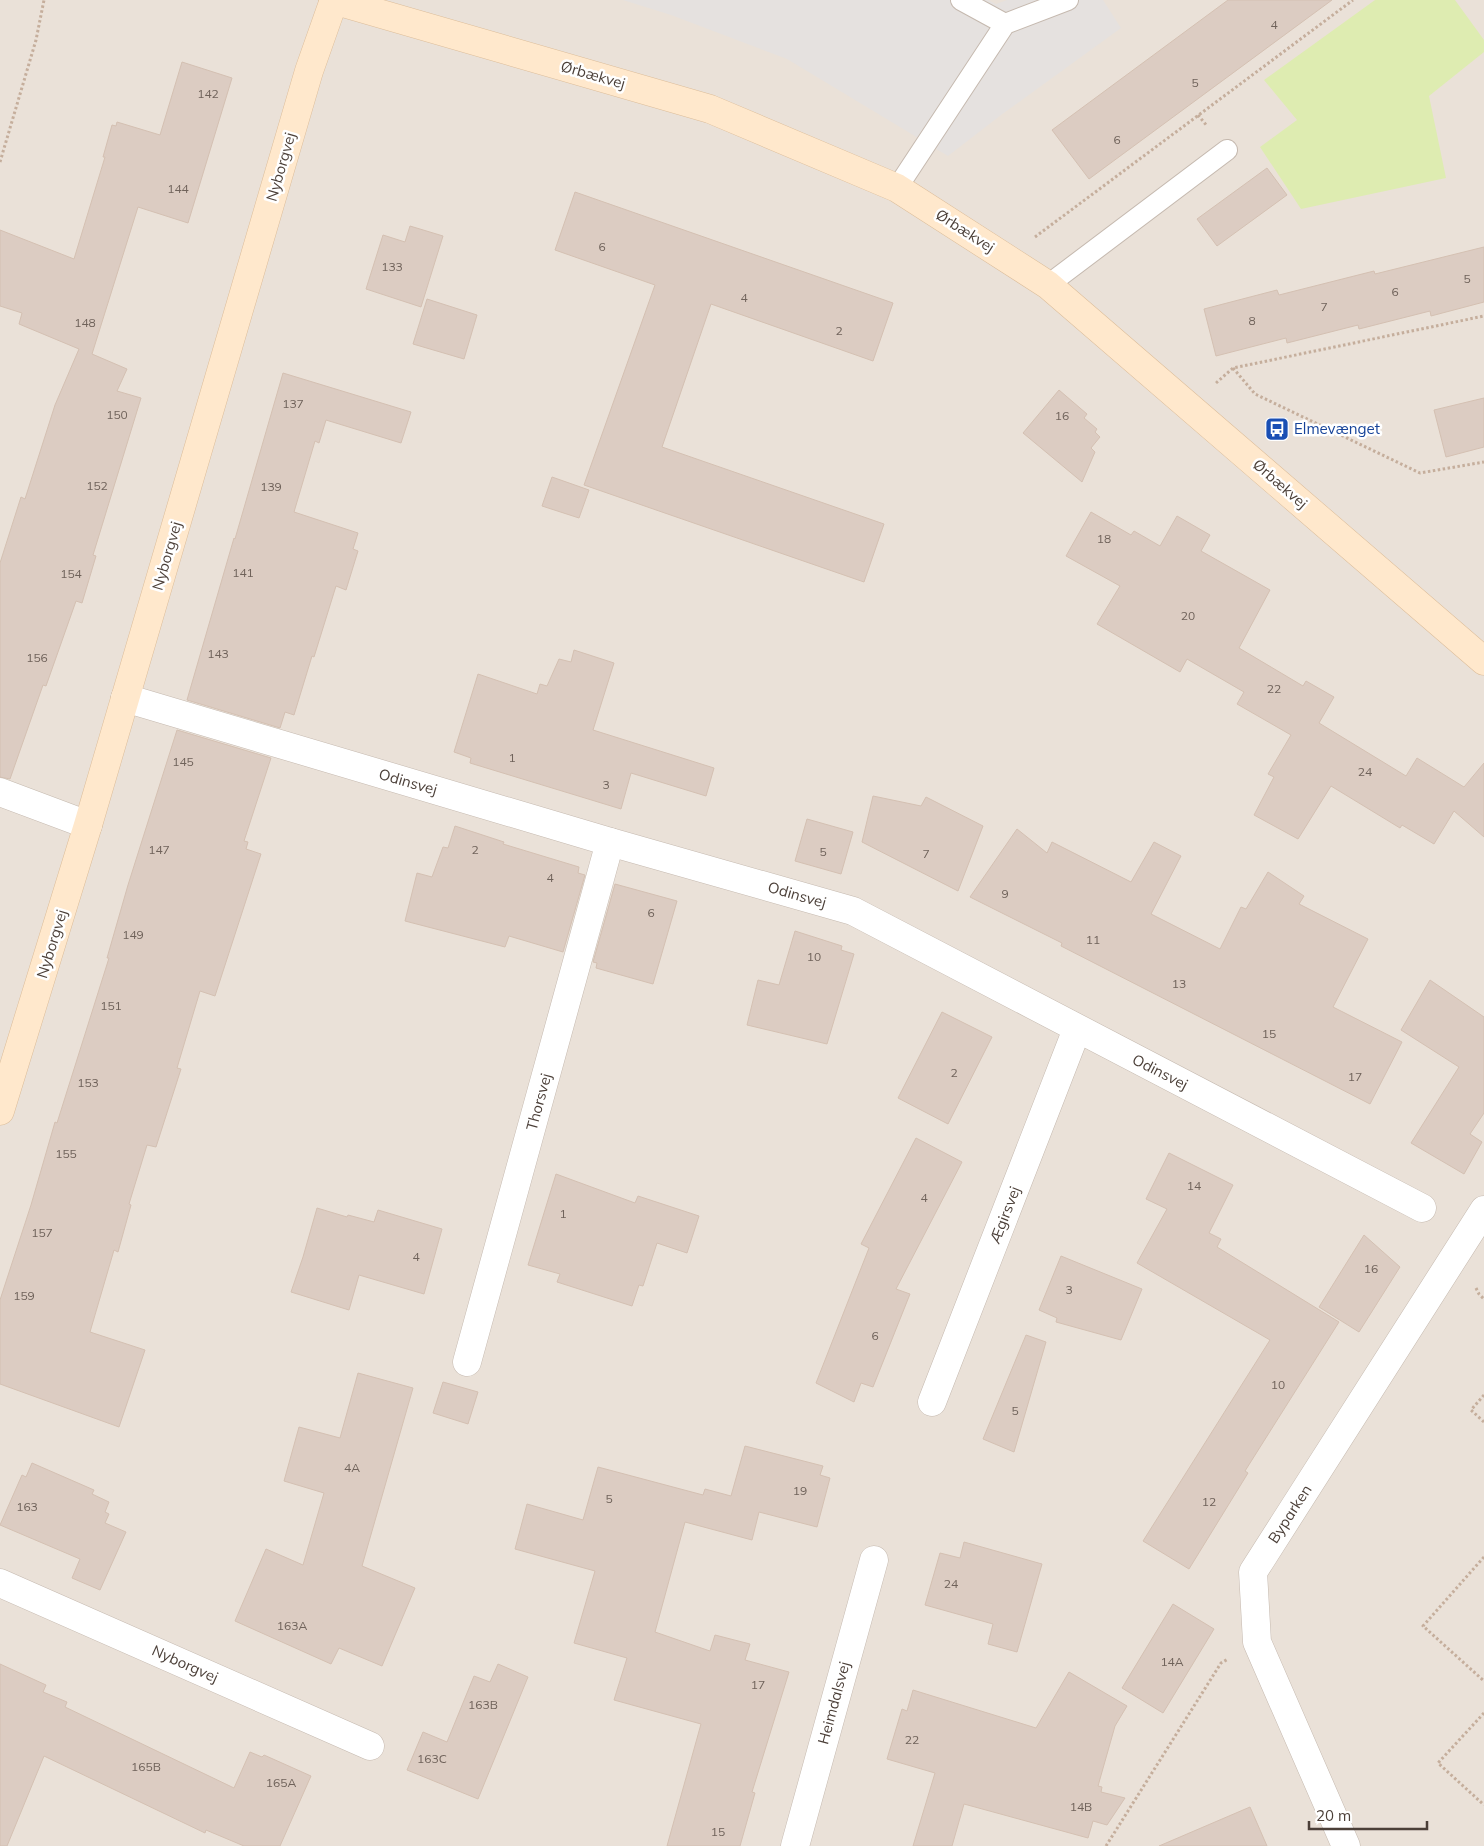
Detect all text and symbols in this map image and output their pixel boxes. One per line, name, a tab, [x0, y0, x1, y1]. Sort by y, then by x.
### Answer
house number: 4	[1270, 17, 1278, 32]
street label: Ørbækvej	[559, 56, 628, 93]
house number: 5	[1191, 75, 1199, 90]
house number: 142	[197, 86, 219, 101]
street label: Nyborgvej	[262, 130, 299, 203]
house number: 6	[1113, 132, 1121, 147]
house number: 144	[167, 181, 189, 196]
street label: Ørbækvej	[932, 205, 998, 257]
house number: 6	[598, 239, 606, 254]
house number: 133	[381, 259, 403, 274]
house number: 5	[1463, 271, 1471, 286]
house number: 6	[1391, 284, 1399, 299]
house number: 4	[740, 290, 748, 305]
house number: 7	[1320, 299, 1328, 314]
house number: 8	[1248, 313, 1256, 328]
house number: 148	[74, 315, 96, 330]
house number: 2	[835, 323, 843, 338]
house number: 137	[282, 396, 304, 411]
house number: 150	[106, 407, 128, 422]
house number: 16	[1055, 408, 1069, 423]
bus stop icon: Elmevænget	[1264, 416, 1290, 442]
place label: Elmevænget	[1294, 419, 1380, 438]
street label: Ørbækvej	[1249, 455, 1312, 513]
house number: 152	[86, 478, 108, 493]
house number: 139	[260, 479, 282, 494]
street label: Nyborgvej	[148, 519, 185, 592]
house number: 18	[1097, 531, 1111, 546]
house number: 141	[232, 565, 254, 580]
house number: 154	[60, 566, 82, 581]
house number: 20	[1181, 608, 1195, 623]
house number: 143	[207, 646, 229, 661]
house number: 156	[26, 650, 48, 665]
house number: 22	[1267, 681, 1281, 696]
house number: 1	[508, 750, 516, 765]
house number: 145	[172, 754, 194, 769]
street label: Odinsvej	[377, 764, 440, 799]
house number: 24	[1358, 764, 1372, 779]
house number: 3	[602, 777, 610, 792]
house number: 147	[148, 842, 170, 857]
house number: 2	[471, 842, 479, 857]
house number: 5	[819, 844, 827, 859]
house number: 7	[922, 846, 930, 861]
house number: 4	[546, 870, 554, 885]
street label: Odinsvej	[766, 877, 829, 912]
house number: 9	[1001, 886, 1009, 901]
house number: 6	[647, 905, 655, 920]
street label: Nyborgvej	[32, 907, 71, 980]
house number: 149	[122, 927, 144, 942]
house number: 11	[1086, 932, 1100, 947]
house number: 10	[807, 949, 821, 964]
house number: 13	[1172, 976, 1186, 991]
house number: 151	[100, 998, 122, 1013]
house number: 15	[1262, 1026, 1276, 1041]
street label: Odinsvej	[1129, 1050, 1191, 1094]
house number: 2	[950, 1065, 958, 1080]
house number: 17	[1348, 1069, 1362, 1084]
street label: Thorsvej	[522, 1071, 555, 1133]
house number: 153	[77, 1075, 99, 1090]
house number: 155	[55, 1146, 77, 1161]
house number: 14	[1187, 1178, 1201, 1193]
street label: Ægirsvej	[985, 1183, 1024, 1247]
house number: 4	[920, 1190, 928, 1205]
house number: 1	[559, 1206, 567, 1221]
house number: 157	[31, 1225, 53, 1240]
house number: 4	[412, 1249, 420, 1264]
house number: 16	[1364, 1261, 1378, 1276]
house number: 3	[1065, 1282, 1073, 1297]
house number: 159	[13, 1288, 35, 1303]
house number: 6	[871, 1328, 879, 1343]
house number: 10	[1271, 1377, 1285, 1392]
house number: 5	[1011, 1403, 1019, 1418]
house number: 4A	[344, 1460, 360, 1475]
street label: Byparken	[1264, 1481, 1316, 1547]
house number: 19	[793, 1483, 807, 1498]
house number: 5	[605, 1491, 613, 1506]
house number: 12	[1202, 1494, 1216, 1509]
house number: 163	[16, 1499, 38, 1514]
house number: 24	[944, 1576, 958, 1591]
house number: 163A	[277, 1618, 307, 1633]
street label: Nyborgvej	[149, 1640, 221, 1687]
house number: 14A	[1160, 1654, 1184, 1669]
street label: Heimdalsvej	[813, 1659, 854, 1746]
house number: 17	[751, 1677, 765, 1692]
house number: 163B	[468, 1697, 498, 1712]
house number: 22	[905, 1732, 919, 1747]
house number: 163C	[417, 1751, 447, 1766]
house number: 165B	[131, 1759, 161, 1774]
house number: 165A	[266, 1775, 296, 1790]
scale bar	[1309, 1798, 1426, 1830]
house number: 14B	[1070, 1799, 1092, 1814]
text: 20 m	[1316, 1806, 1351, 1825]
house number: 15	[711, 1824, 725, 1839]

